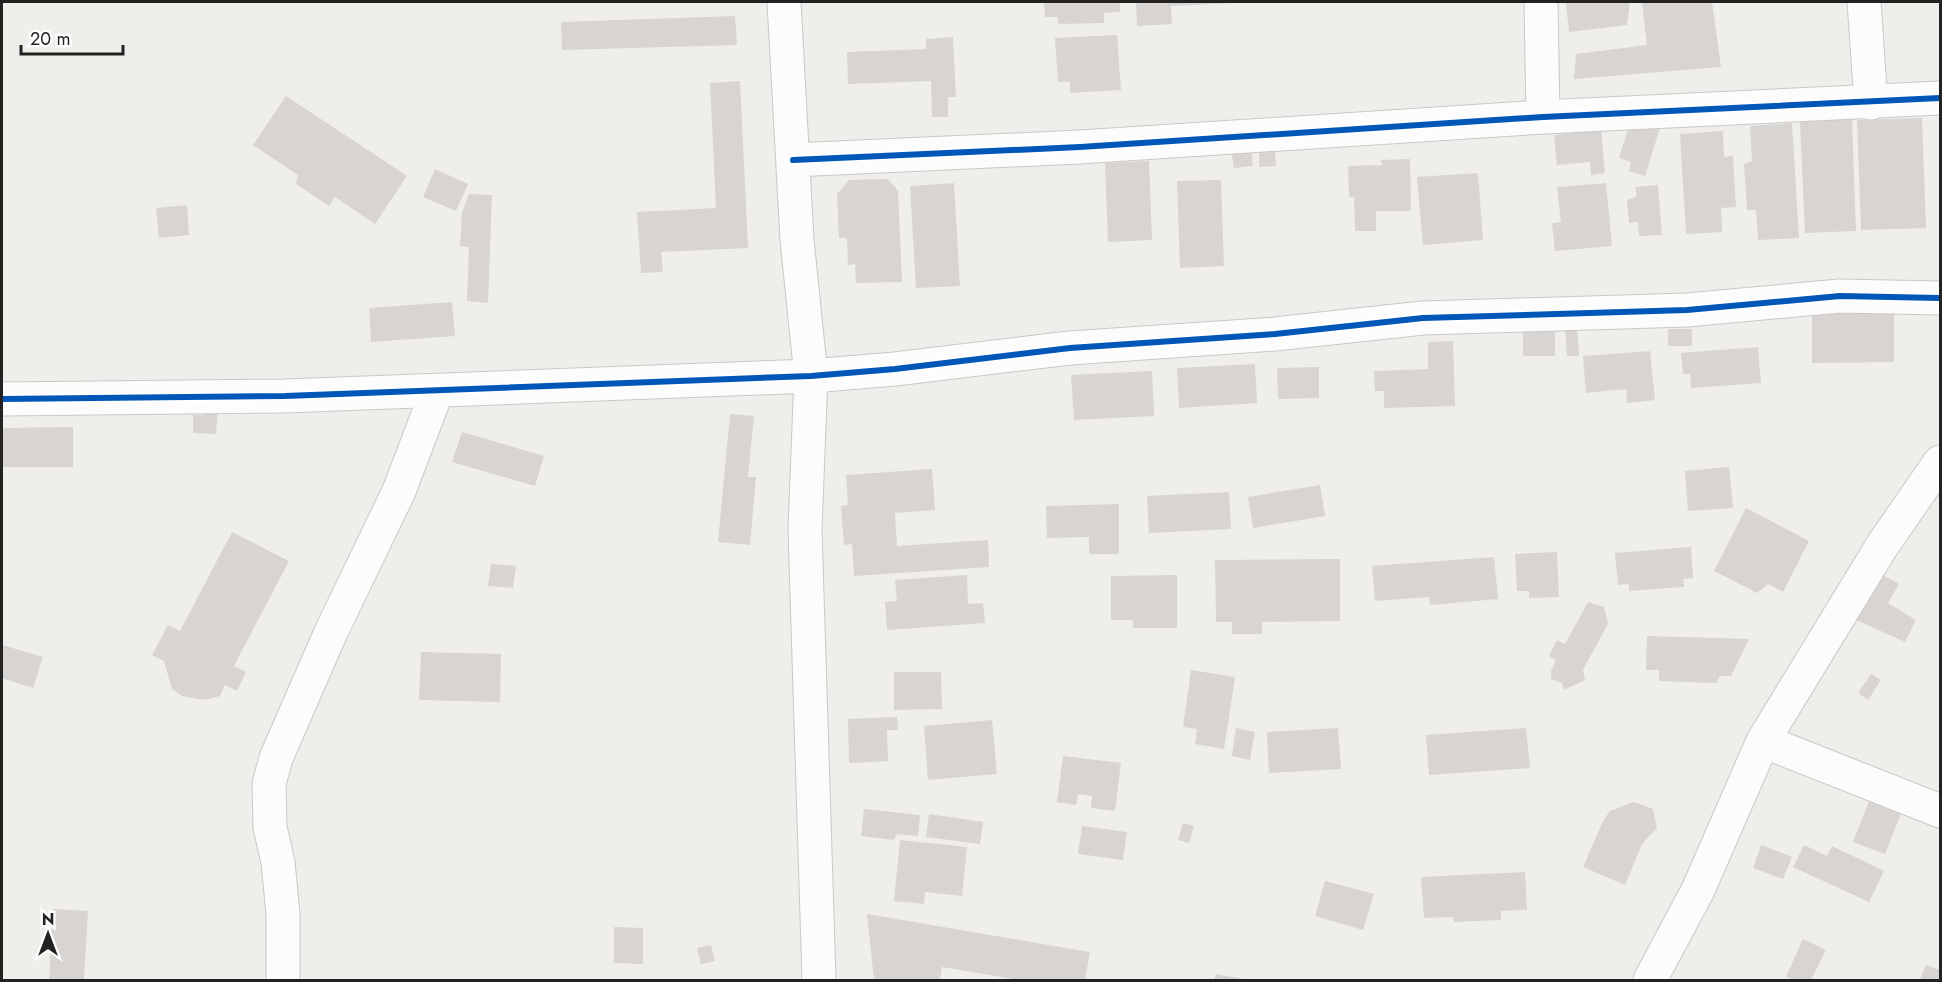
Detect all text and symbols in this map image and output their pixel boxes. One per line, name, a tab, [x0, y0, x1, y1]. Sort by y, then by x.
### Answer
scale bar	[21, 18, 123, 56]
text: 20 m	[30, 26, 70, 52]
north arrow	[18, 904, 78, 964]
text: N	[42, 908, 54, 931]

